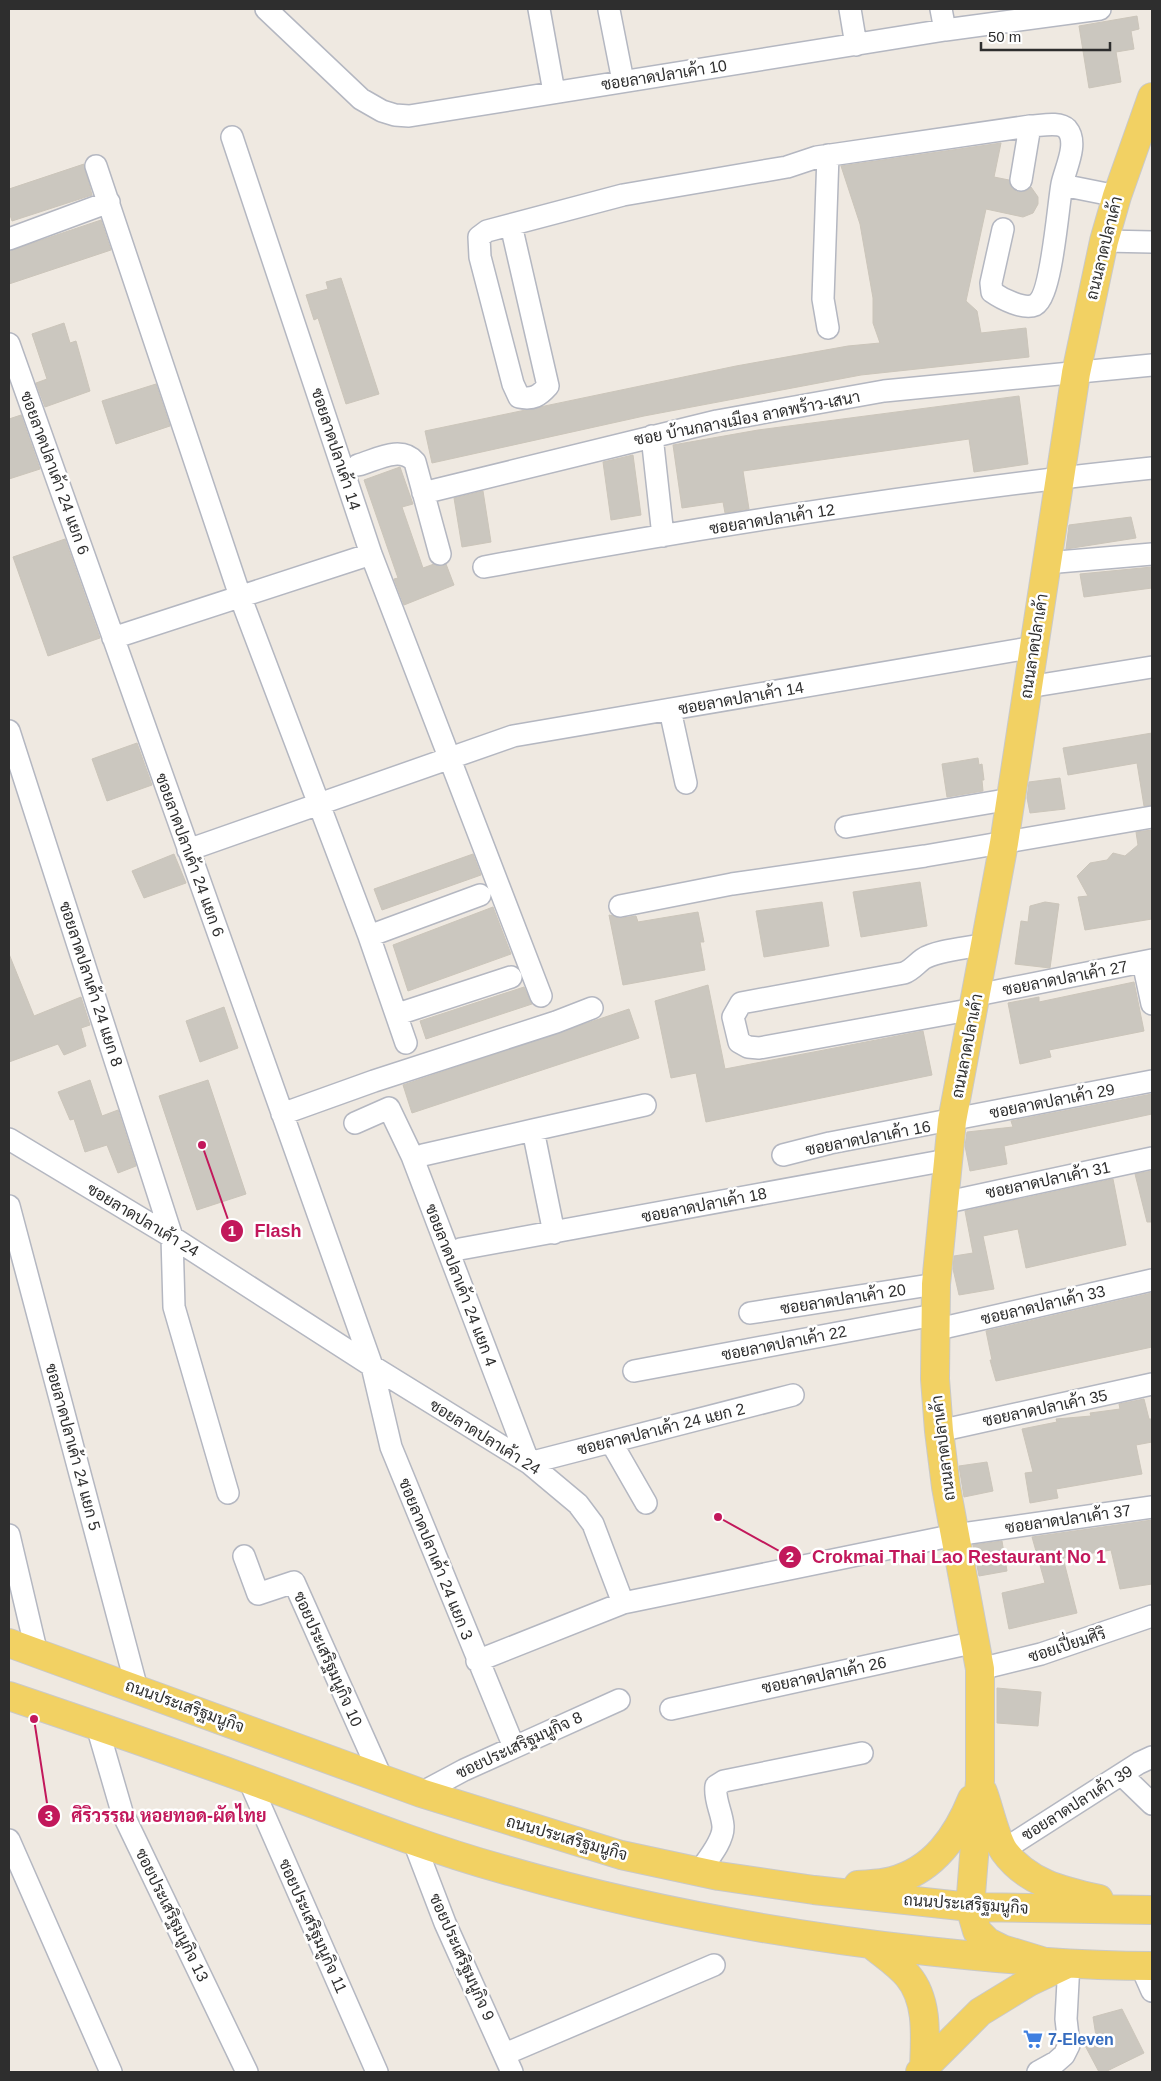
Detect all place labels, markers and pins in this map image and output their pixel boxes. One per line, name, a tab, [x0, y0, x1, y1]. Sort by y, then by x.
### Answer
callout: Flash	[219, 1214, 311, 1247]
callout: Crokmai Thai Lao Restaurant No 1	[777, 1540, 1116, 1573]
callout: ศิริวรรณ หอยทอด-ผัดไทย	[36, 1799, 276, 1832]
supermarket icon: 7-Eleven	[1022, 2028, 1044, 2050]
place label: 7-Eleven	[1048, 2031, 1114, 2048]

